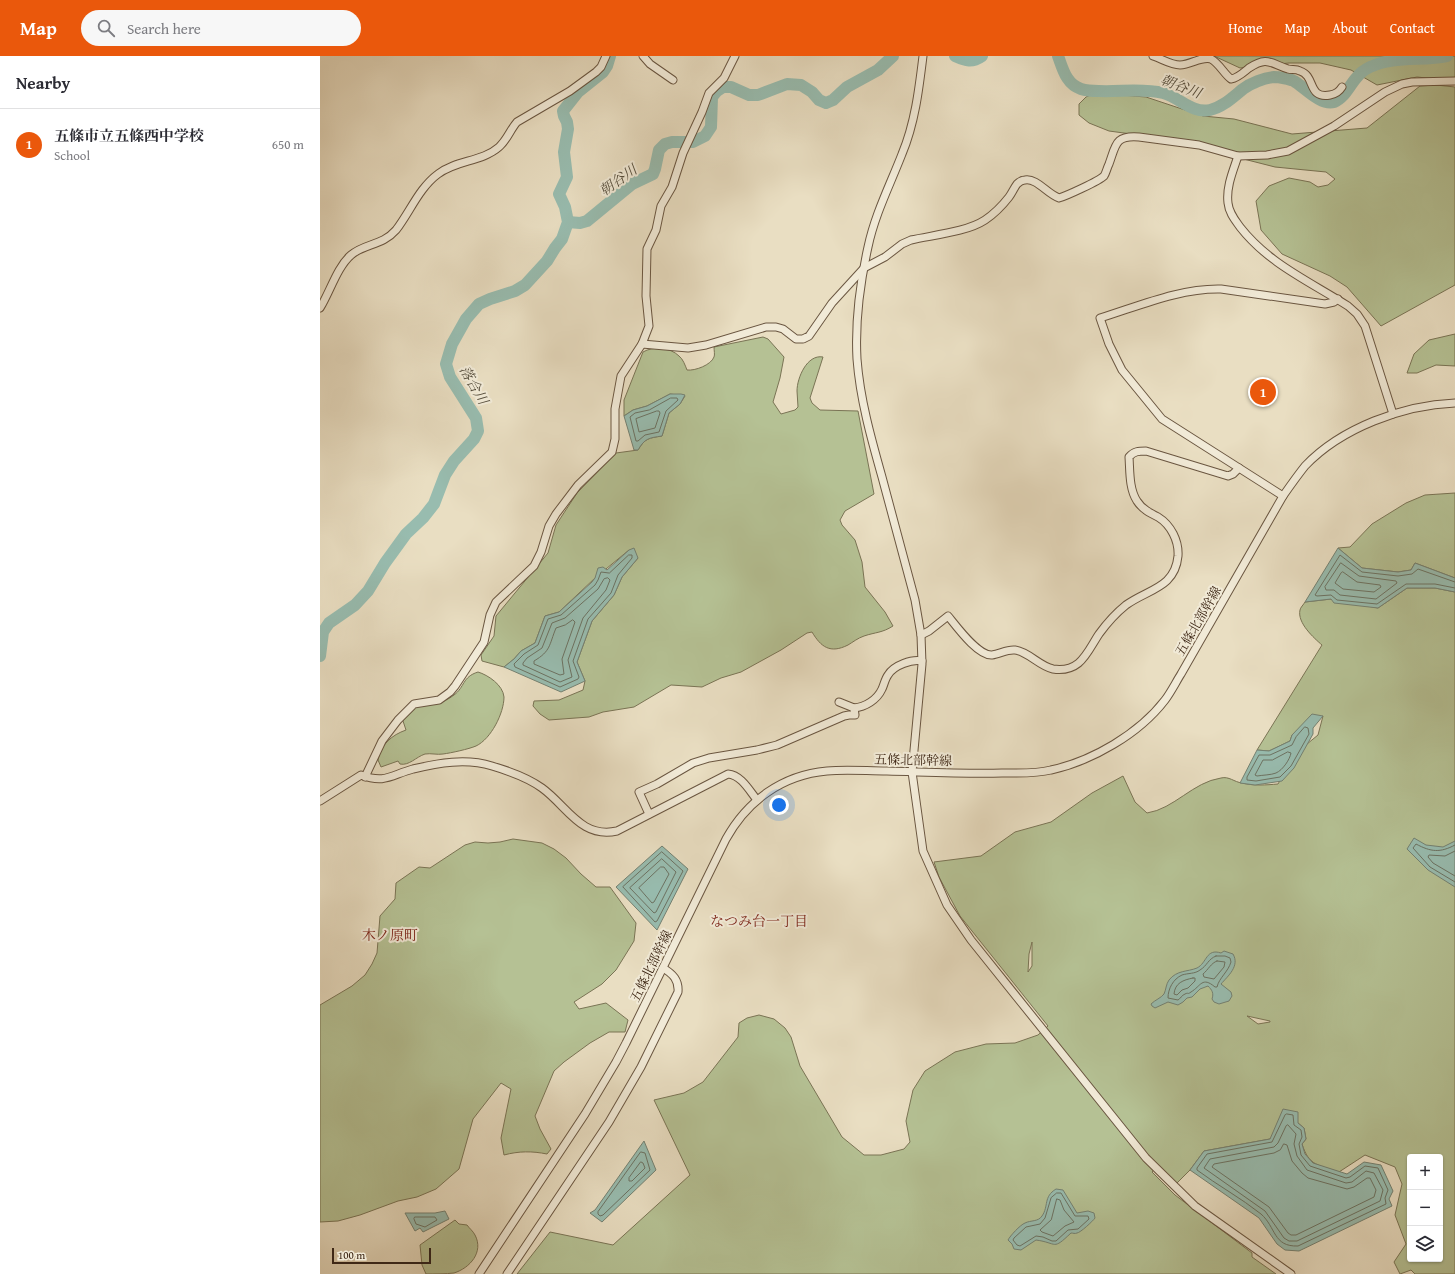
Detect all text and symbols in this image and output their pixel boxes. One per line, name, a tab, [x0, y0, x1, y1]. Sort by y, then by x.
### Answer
search box	[81, 10, 361, 46]
text: Map	[20, 14, 57, 42]
icon: search	[95, 17, 117, 39]
text: Search here	[127, 18, 201, 39]
text: Home	[1228, 18, 1263, 38]
text: Map	[1285, 18, 1310, 38]
text: About	[1332, 18, 1368, 38]
text: Contact	[1390, 18, 1435, 38]
water label: 朝谷川	[1158, 69, 1206, 104]
text: Nearby	[16, 70, 70, 95]
text: 五條市立五條西中学校	[54, 125, 204, 146]
text: 1	[26, 135, 32, 154]
text: 650 m	[272, 135, 304, 154]
text: School	[54, 146, 90, 165]
water label: 朝谷川	[595, 159, 643, 200]
water label: 落合川	[455, 362, 494, 410]
pin: 1	[1250, 377, 1276, 407]
street label: 五條北部幹線	[1170, 582, 1226, 660]
street label: 五條北部幹線	[874, 750, 952, 770]
your location	[769, 795, 789, 815]
district label: なつみ台一丁目	[710, 911, 808, 931]
district label: 木ノ原町	[362, 925, 418, 945]
street label: 五條北部幹線	[625, 927, 677, 1005]
map controls	[1407, 1154, 1443, 1262]
button: +	[1407, 1154, 1443, 1190]
button: −	[1407, 1190, 1443, 1226]
button: layers	[1407, 1226, 1443, 1262]
scale bar	[332, 1246, 431, 1265]
text: 100 m	[338, 1247, 365, 1263]

